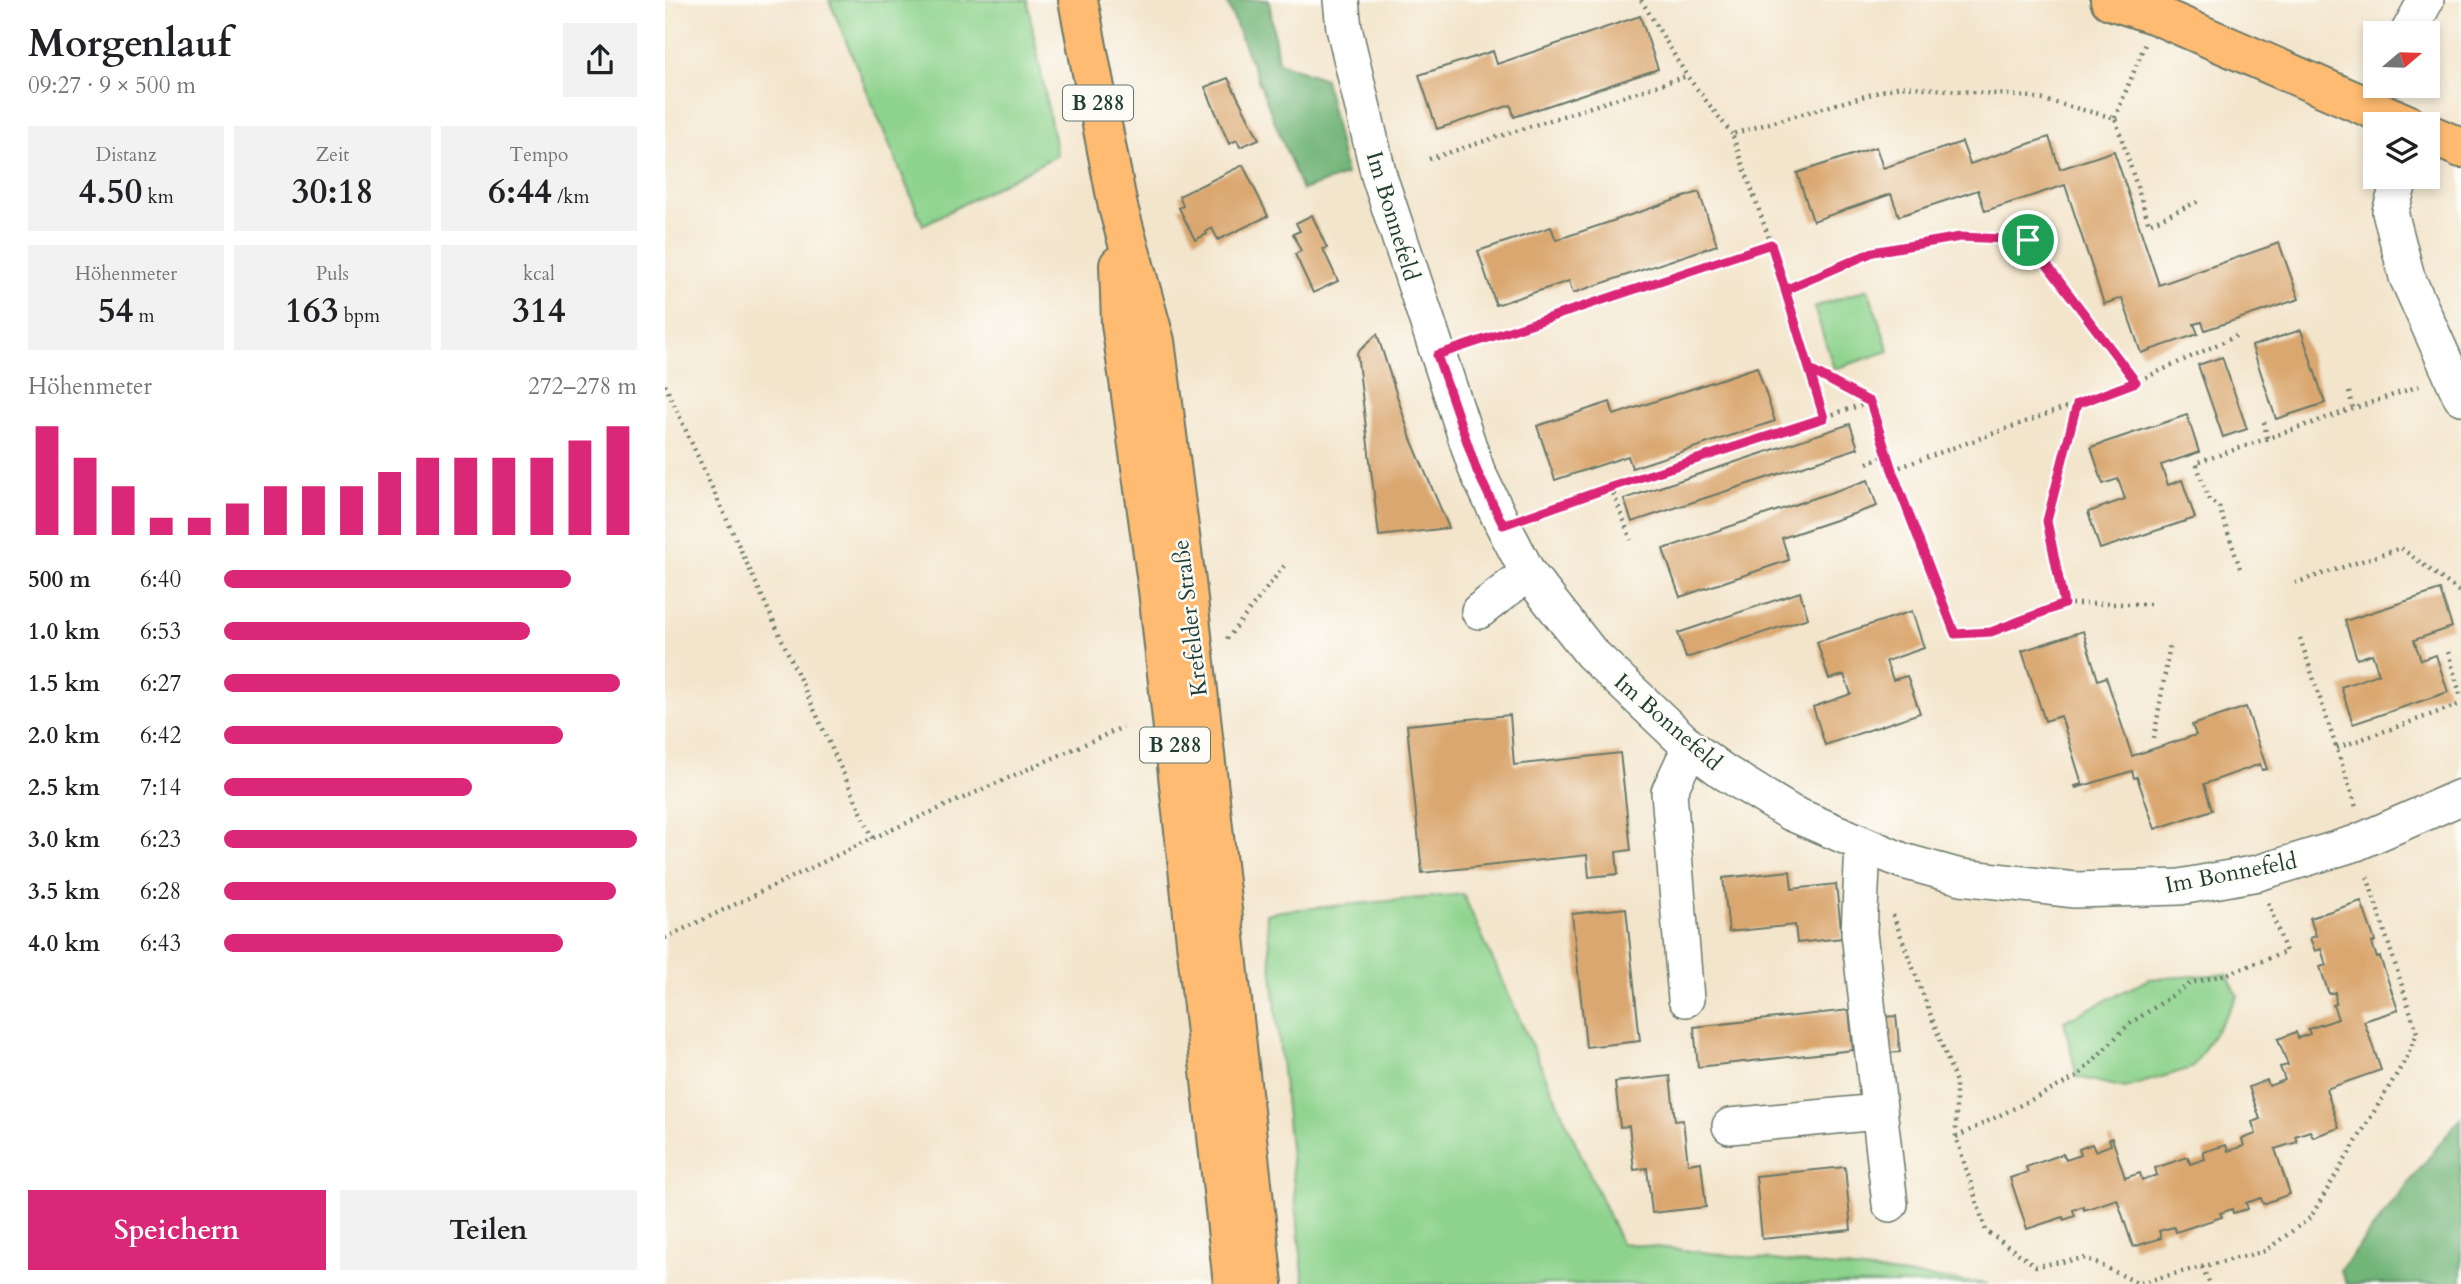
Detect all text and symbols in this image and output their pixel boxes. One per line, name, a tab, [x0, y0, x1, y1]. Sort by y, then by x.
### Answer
text: Morgenlauf	[28, 18, 231, 70]
north arrow	[2363, 21, 2439, 98]
map controls	[2363, 21, 2440, 189]
button: share	[563, 23, 637, 97]
text: 09:27 · 9 × 500 m	[28, 70, 196, 101]
road number: B 288	[1063, 86, 1133, 120]
button: layers	[2363, 112, 2440, 189]
text: Distanz	[96, 142, 156, 168]
text: Zeit	[316, 142, 349, 168]
text: Tempo	[509, 142, 568, 168]
street label: Im Bonnefeld	[1359, 148, 1428, 285]
text: 4.50	[79, 168, 142, 216]
text: 30:18	[292, 168, 373, 216]
text: 6:44	[488, 168, 552, 216]
text: km	[142, 184, 174, 210]
text: /km	[552, 184, 590, 210]
pin	[1998, 210, 2058, 270]
icon: arrive	[2009, 221, 2047, 259]
text: Höhenmeter	[75, 261, 177, 287]
text: Puls	[316, 261, 349, 287]
text: kcal	[523, 261, 555, 287]
text: 54	[98, 287, 134, 335]
text: 163	[285, 287, 339, 335]
text: 314	[512, 287, 566, 335]
text: m	[134, 303, 155, 329]
text: bpm	[339, 303, 380, 329]
text: Höhenmeter	[28, 371, 152, 402]
text: 272–278 m	[528, 371, 637, 402]
street label: Krefelder Straße	[1165, 538, 1215, 698]
text: 500 m	[28, 564, 91, 595]
text: 6:40	[140, 564, 181, 595]
text: 1.0 km	[28, 616, 100, 647]
text: 6:53	[140, 616, 181, 647]
street label: Im Bonnefeld	[1607, 666, 1729, 778]
text: 1.5 km	[28, 668, 100, 699]
text: 6:27	[140, 668, 181, 699]
text: 2.0 km	[28, 720, 100, 751]
text: 6:42	[140, 720, 181, 751]
road number: B 288	[1140, 728, 1210, 762]
text: 2.5 km	[28, 772, 100, 803]
text: 7:14	[140, 772, 181, 803]
text: 3.0 km	[28, 824, 100, 855]
text: 6:23	[140, 824, 181, 855]
street label: Im Bonnefeld	[2162, 845, 2300, 901]
text: 3.5 km	[28, 876, 100, 907]
text: 6:28	[140, 876, 181, 907]
text: 4.0 km	[28, 928, 100, 959]
text: 6:43	[140, 928, 181, 959]
button: Speichern	[28, 1190, 326, 1270]
button: Teilen	[340, 1190, 637, 1270]

